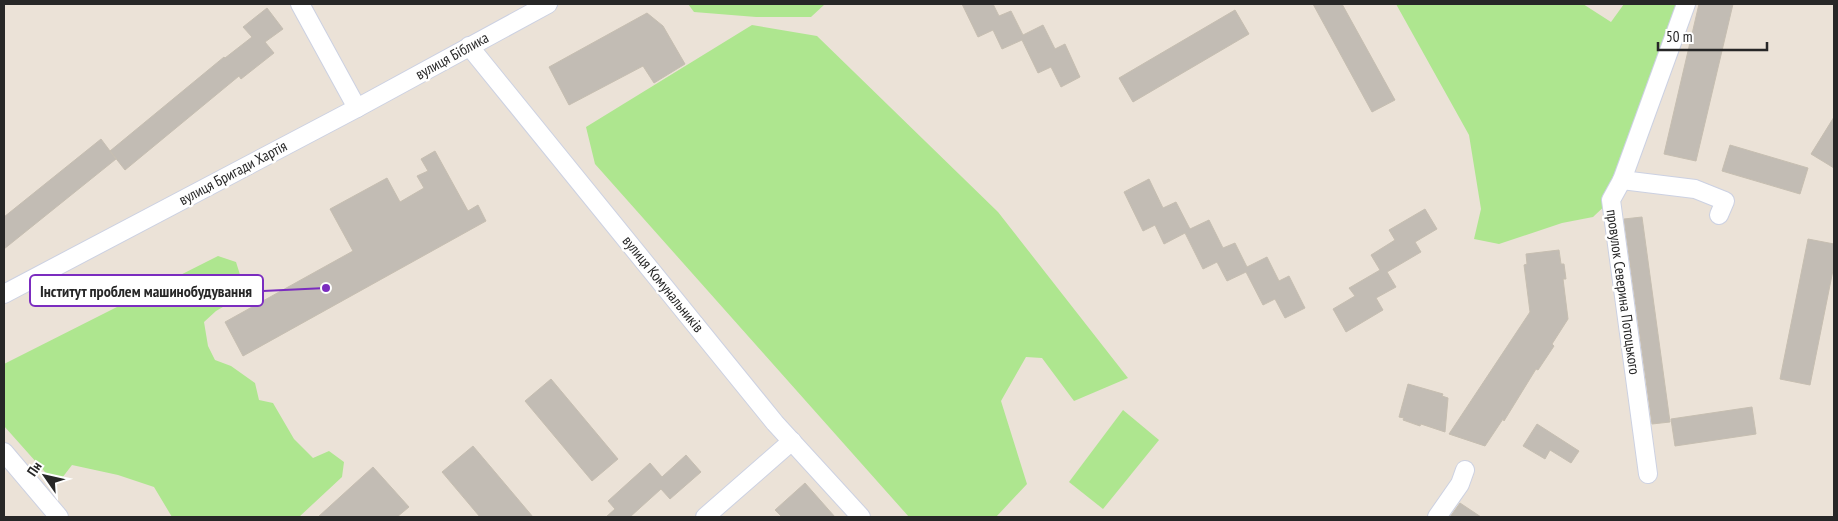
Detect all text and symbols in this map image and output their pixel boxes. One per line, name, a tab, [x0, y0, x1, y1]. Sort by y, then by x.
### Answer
scale bar	[1658, 20, 1767, 52]
text: 50 m	[1666, 27, 1692, 46]
street label: вулиця Біблика	[412, 28, 492, 83]
street label: вулиця Бригади Хартія	[175, 136, 290, 209]
street label: провулок Северина Потоцького	[1602, 208, 1645, 376]
street label: вулиця Комунальників	[619, 232, 708, 336]
callout: Інститут проблем машинобудування	[30, 275, 263, 306]
text: Інститут проблем машинобудування	[40, 281, 252, 301]
north arrow	[20, 451, 70, 501]
text: Пн	[23, 458, 45, 479]

